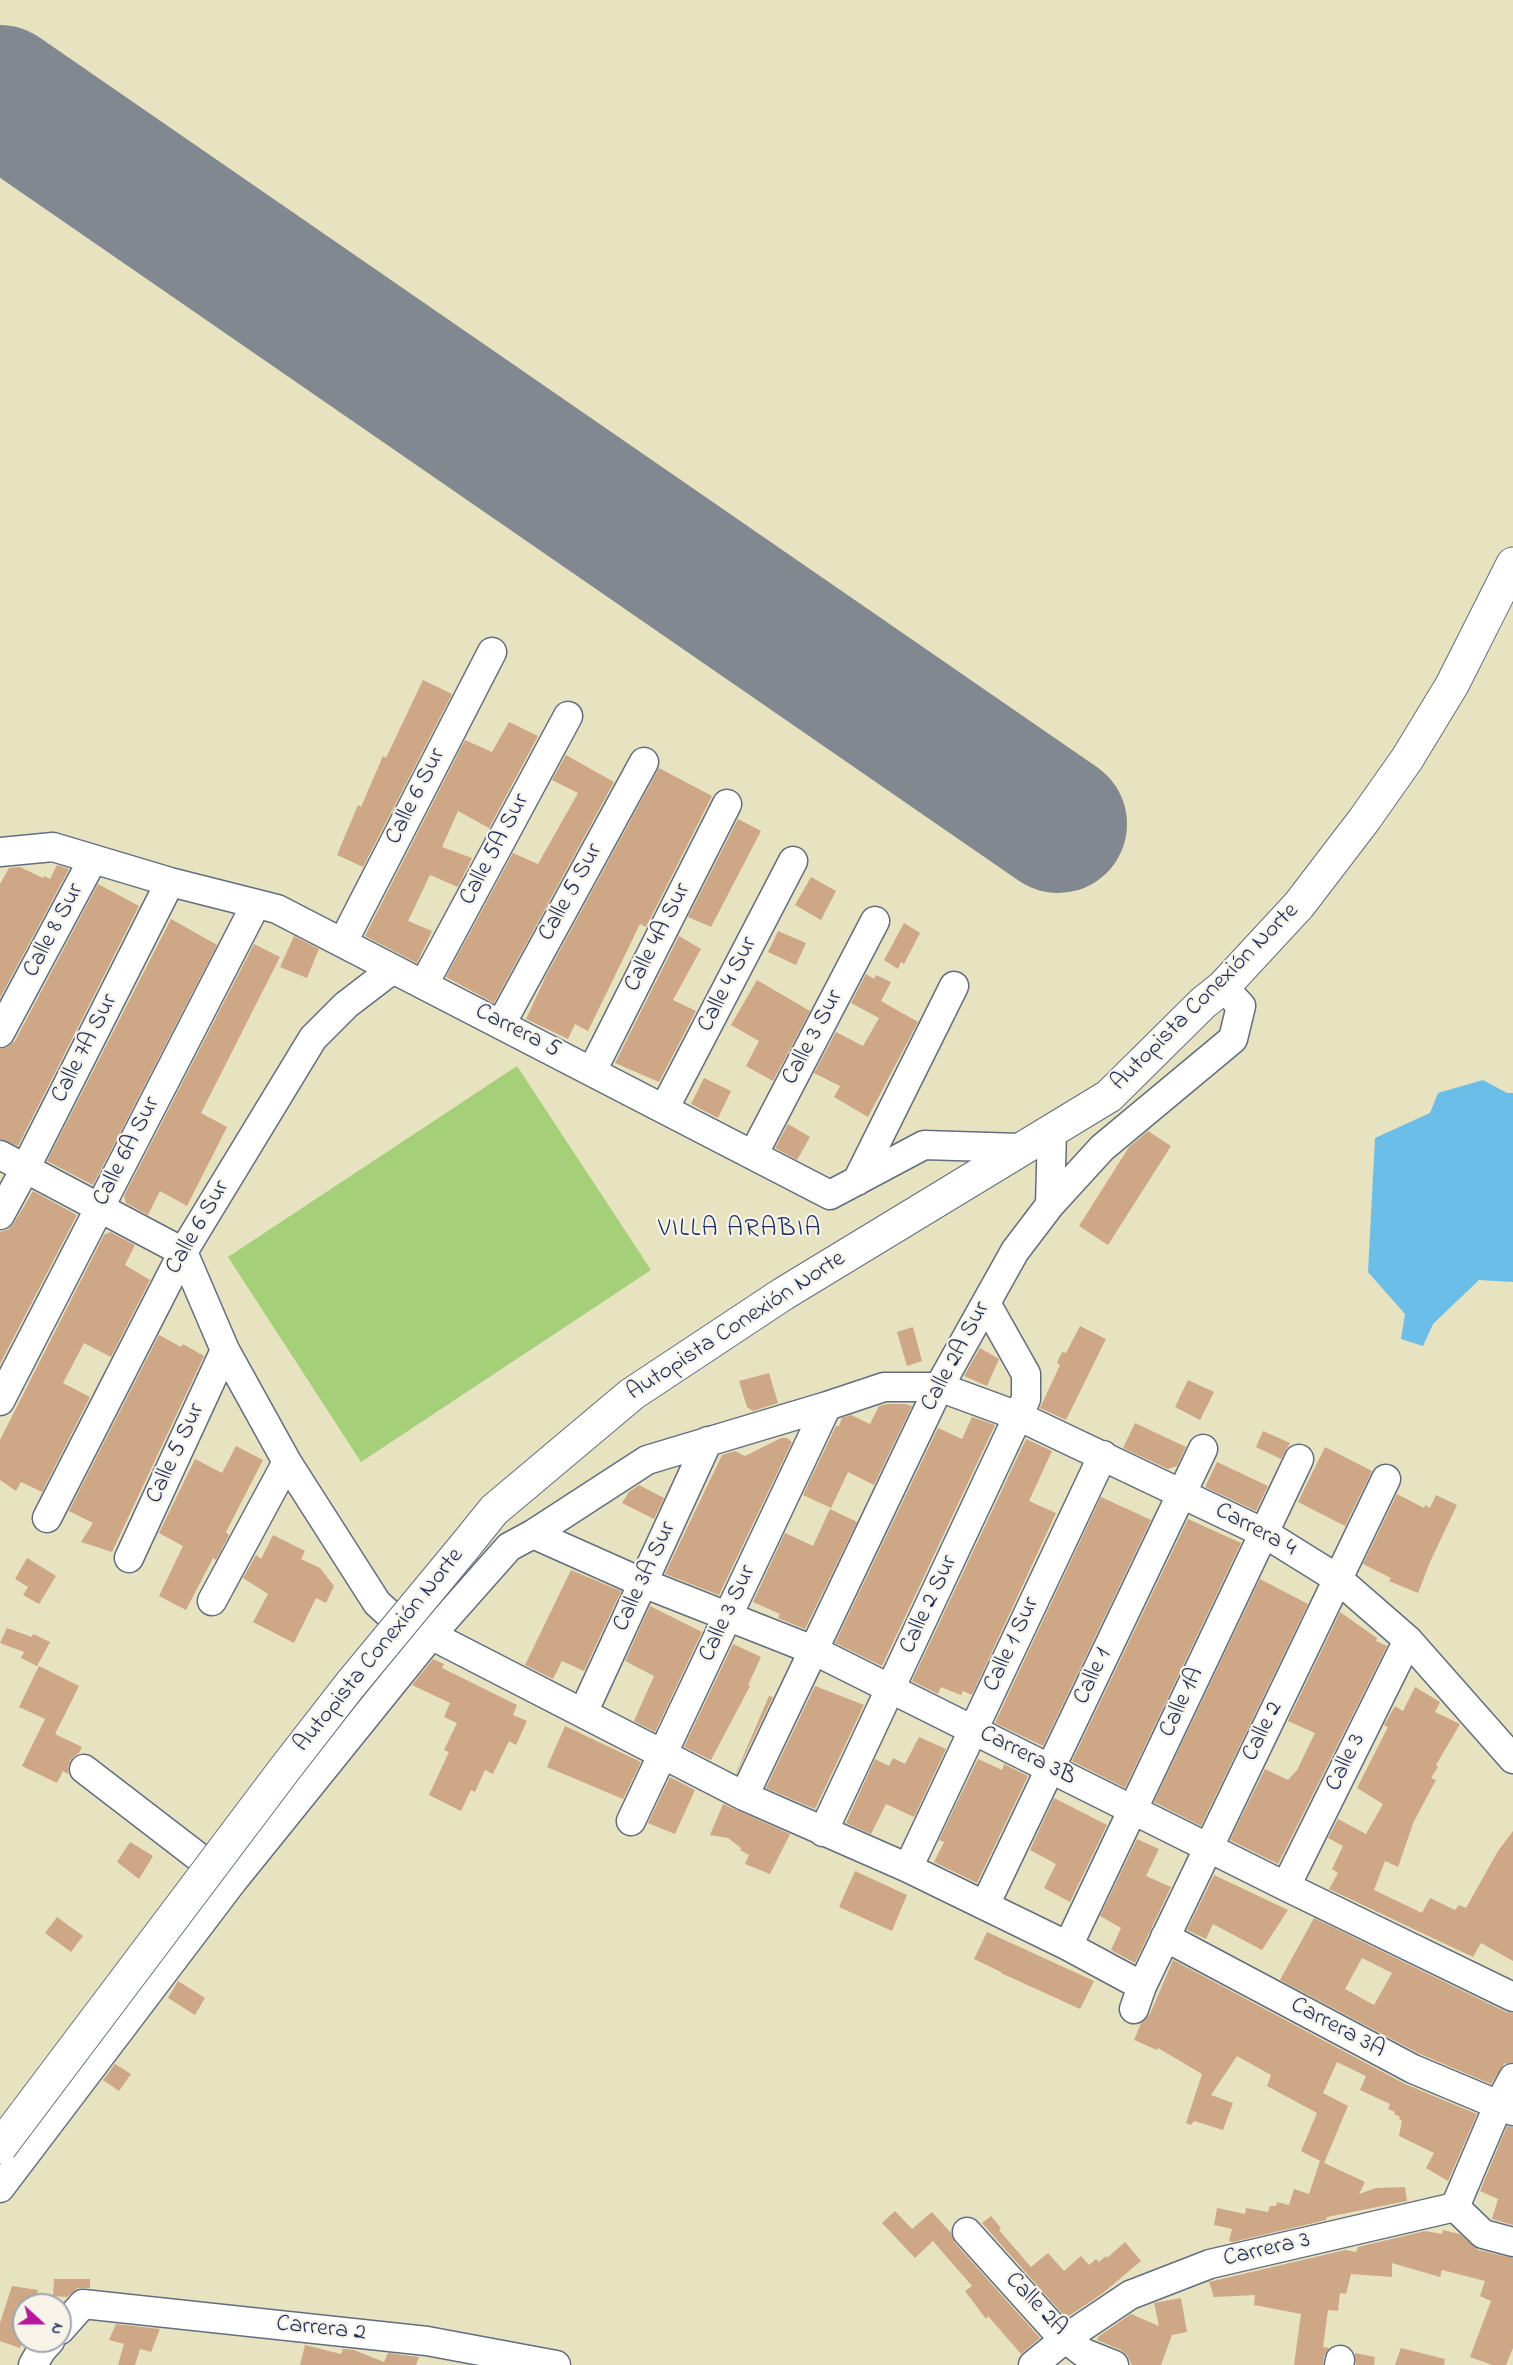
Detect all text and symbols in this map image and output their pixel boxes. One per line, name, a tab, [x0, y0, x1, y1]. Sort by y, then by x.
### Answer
street label: Calle 6 Sur	[381, 744, 453, 850]
street label: Calle 5A Sur	[455, 789, 537, 911]
street label: Calle 5 Sur	[533, 839, 611, 947]
street label: Calle 8 Sur	[18, 879, 92, 983]
street label: Calle 4A Sur	[619, 879, 699, 997]
street label: Autopista Conexión Norte	[1106, 898, 1306, 1098]
street label: Calle 4 Sur	[693, 932, 765, 1038]
street label: Calle 3 Sur	[777, 986, 851, 1090]
street label: Calle 7A Sur	[46, 990, 126, 1108]
street label: Carrera 5	[470, 998, 564, 1066]
street label: Calle 6A Sur	[88, 1093, 168, 1211]
street label: Calle 6 Sur	[161, 1176, 237, 1280]
district label: VILLA ARABIA	[658, 1215, 822, 1247]
street label: Autopista Conexión Norte	[623, 1246, 851, 1408]
street label: Calle 2A Sur	[916, 1297, 998, 1417]
street label: Calle 5 Sur	[141, 1399, 213, 1509]
street label: Carrera 4	[1209, 1498, 1301, 1564]
street label: Calle 3A Sur	[608, 1517, 684, 1637]
street label: Autopista Conexión Norte	[289, 1543, 471, 1759]
street label: Calle 2 Sur	[895, 1551, 965, 1659]
street label: Calle 3 Sur	[694, 1561, 764, 1667]
street label: Calle 1 Sur	[979, 1593, 1047, 1697]
street label: Calle 1	[1069, 1644, 1119, 1710]
street label: Calle 1A	[1154, 1664, 1212, 1742]
street label: Calle 2	[1237, 1697, 1291, 1767]
street label: Carrera 3B	[974, 1721, 1080, 1793]
street label: Calle 3	[1321, 1729, 1373, 1797]
street label: Carrera 3A	[1285, 1992, 1389, 2066]
street label: Carrera 3	[1221, 2227, 1313, 2275]
street label: Calle 2A	[998, 2267, 1072, 2343]
north arrow	[12, 2293, 72, 2353]
street label: Carrera 2	[275, 2311, 367, 2349]
text: N	[44, 2319, 70, 2338]

